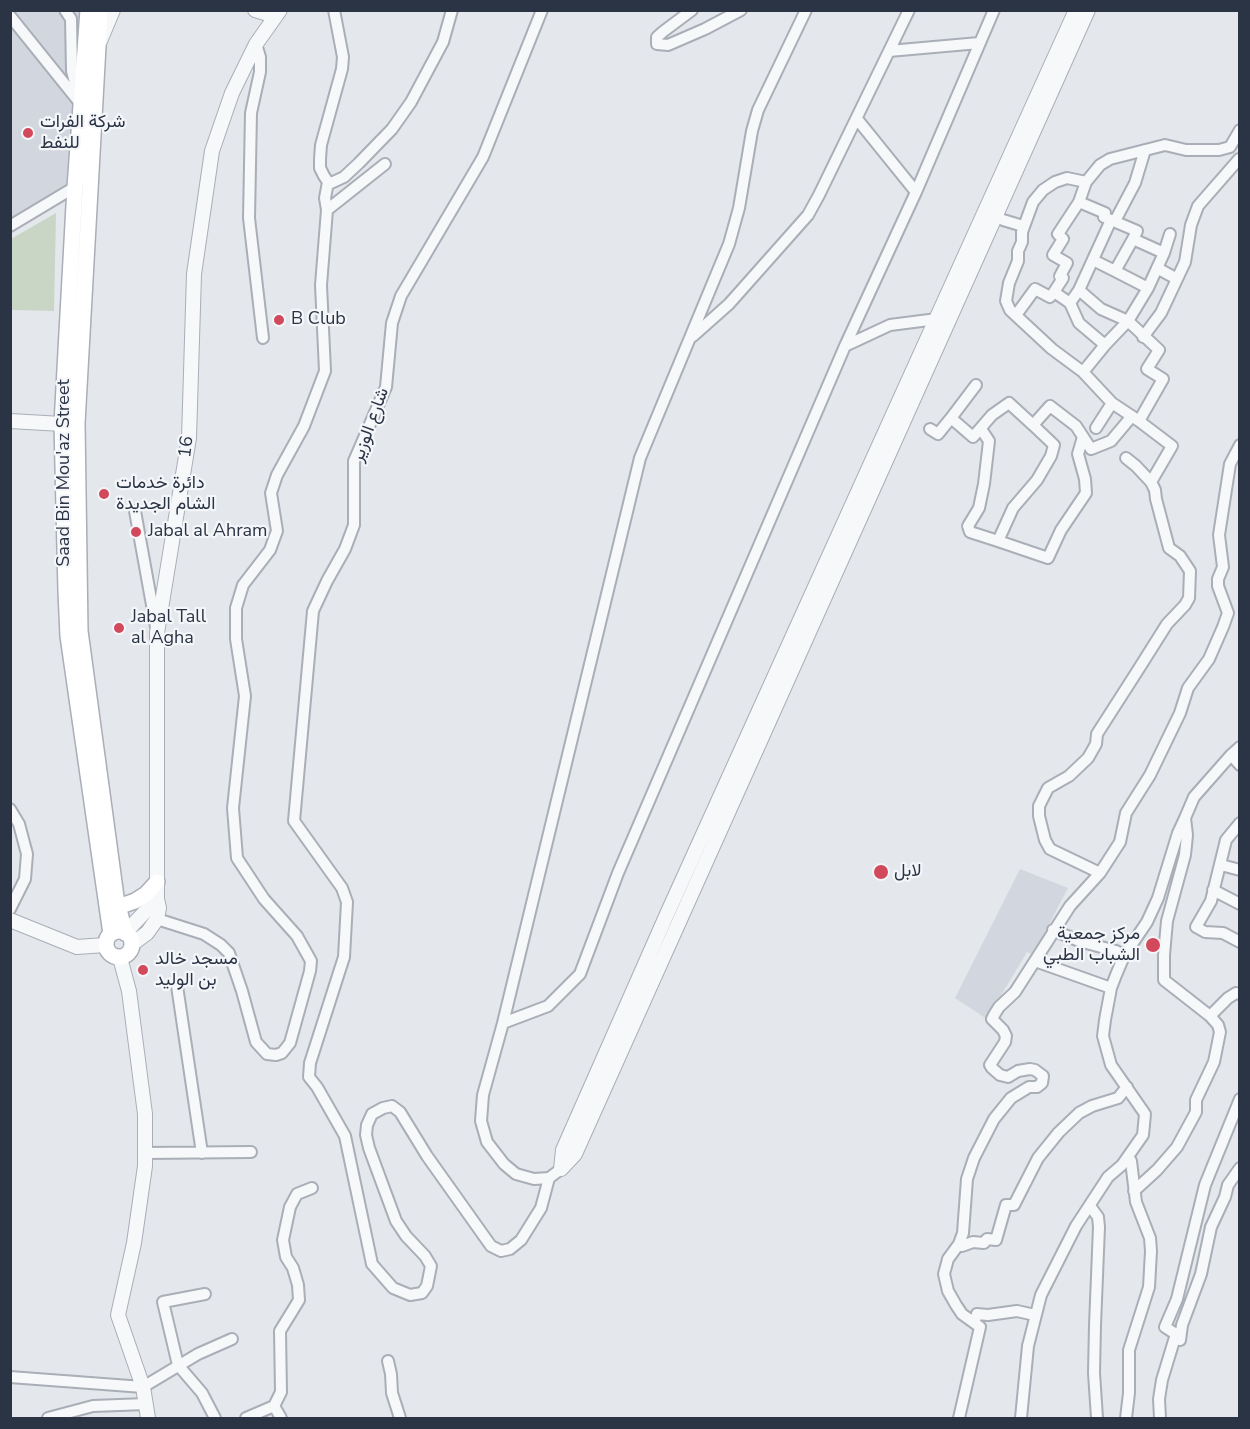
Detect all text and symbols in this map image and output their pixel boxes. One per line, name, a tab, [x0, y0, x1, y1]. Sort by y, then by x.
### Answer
place label: شركة الفرات للنفط	[40, 112, 125, 154]
marker: شركة الفرات للنفط	[21, 126, 35, 140]
place label: B Club	[291, 309, 346, 331]
marker: B Club	[272, 313, 286, 327]
street label: Saad Bin Mou'az Street	[54, 379, 76, 567]
street label: شارع الوزير	[348, 385, 394, 465]
street label: 16	[175, 435, 199, 459]
place label: دائرة خدمات الشام الجديدة	[116, 473, 215, 516]
marker: دائرة خدمات الشام الجديدة	[97, 487, 111, 501]
place label: Jabal al Ahram	[148, 521, 268, 543]
marker: Jabal al Ahram	[129, 525, 143, 539]
place label: Jabal Tall al Agha	[131, 607, 206, 650]
marker: Jabal Tall al Agha	[112, 621, 126, 635]
place label: لابل	[894, 861, 922, 883]
marker: لابل	[872, 863, 890, 881]
place label: مركز جمعية الشباب الطبي	[1043, 924, 1140, 966]
marker: مركز جمعية الشباب الطبي	[1144, 936, 1162, 954]
place label: مسجد خالد بن الوليد	[155, 949, 238, 992]
marker: مسجد خالد بن الوليد	[136, 963, 150, 977]

